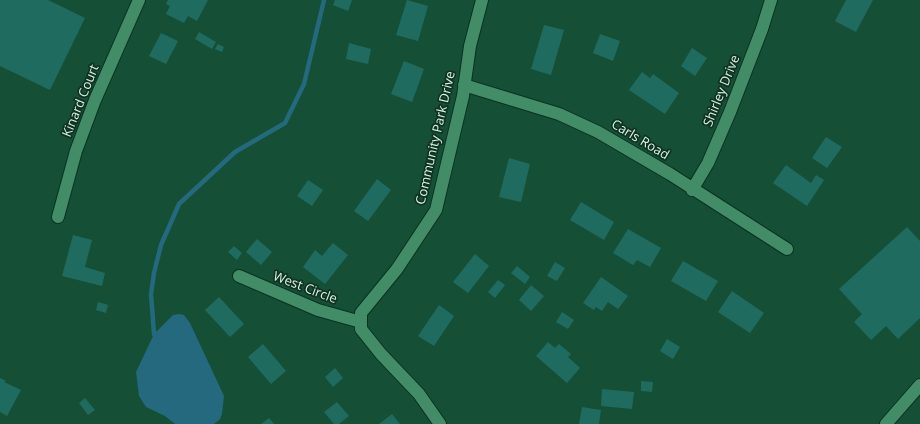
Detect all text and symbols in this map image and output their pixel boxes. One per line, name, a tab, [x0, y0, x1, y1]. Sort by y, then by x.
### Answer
street label: Shirley Drive	[701, 53, 743, 129]
street label: Kinard Court	[59, 62, 103, 140]
street label: Community Park Drive	[413, 70, 459, 206]
street label: Carls Road	[608, 117, 672, 163]
street label: West Circle	[271, 269, 339, 307]

